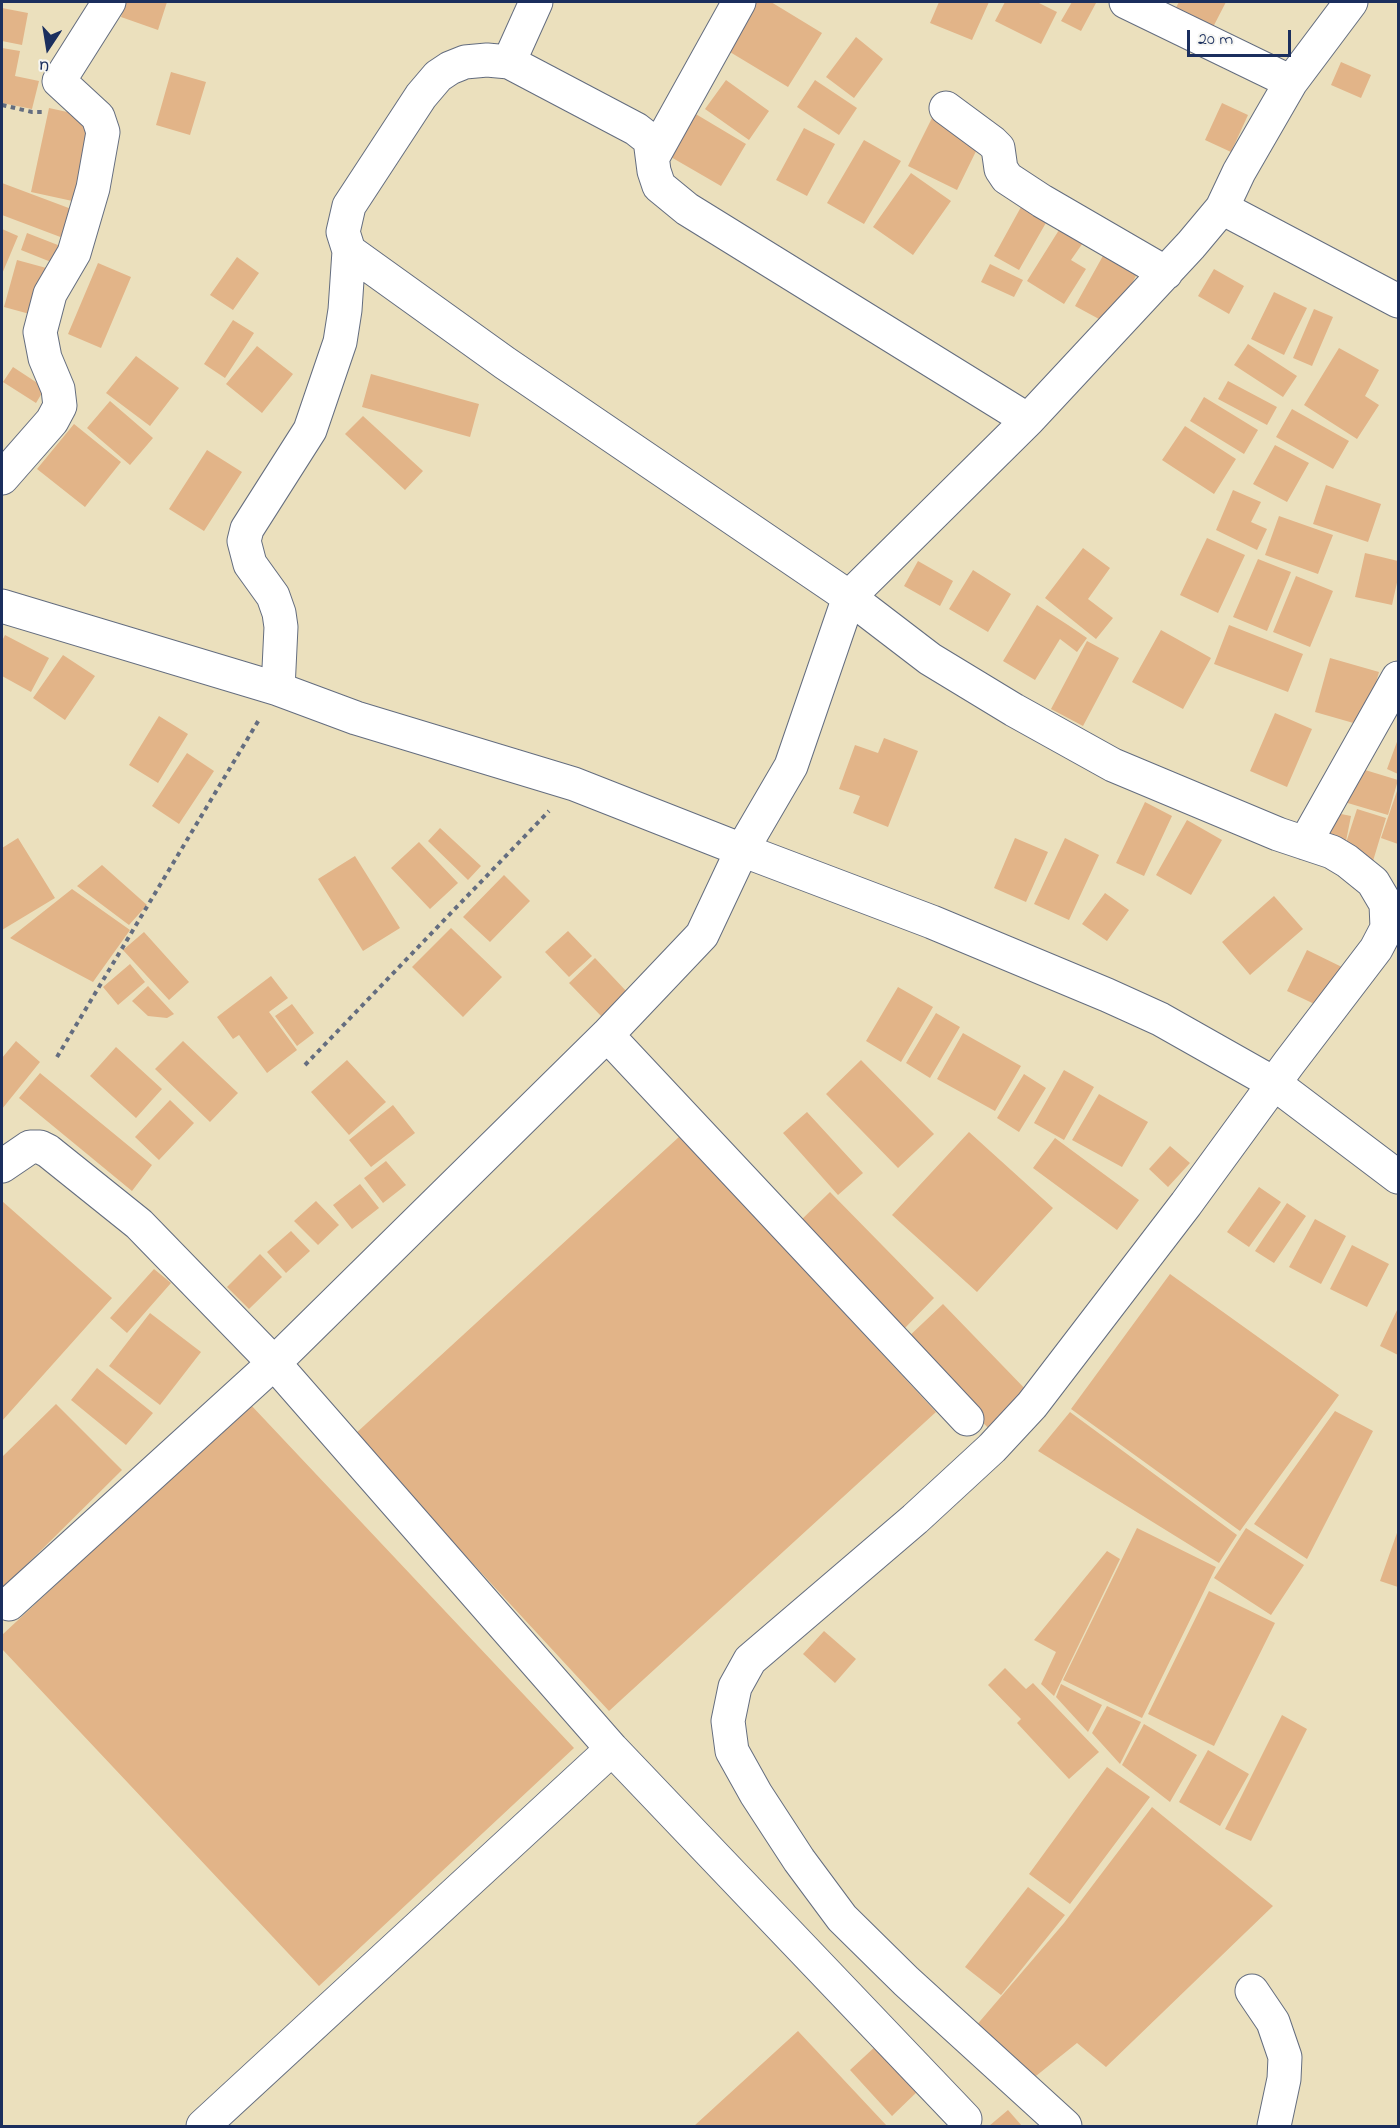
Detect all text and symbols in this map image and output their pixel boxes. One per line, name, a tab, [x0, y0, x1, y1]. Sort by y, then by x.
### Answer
north arrow	[18, 18, 78, 78]
scale bar	[1190, 18, 1294, 56]
text: 20 m	[1198, 27, 1233, 53]
text: U	[37, 53, 52, 78]

